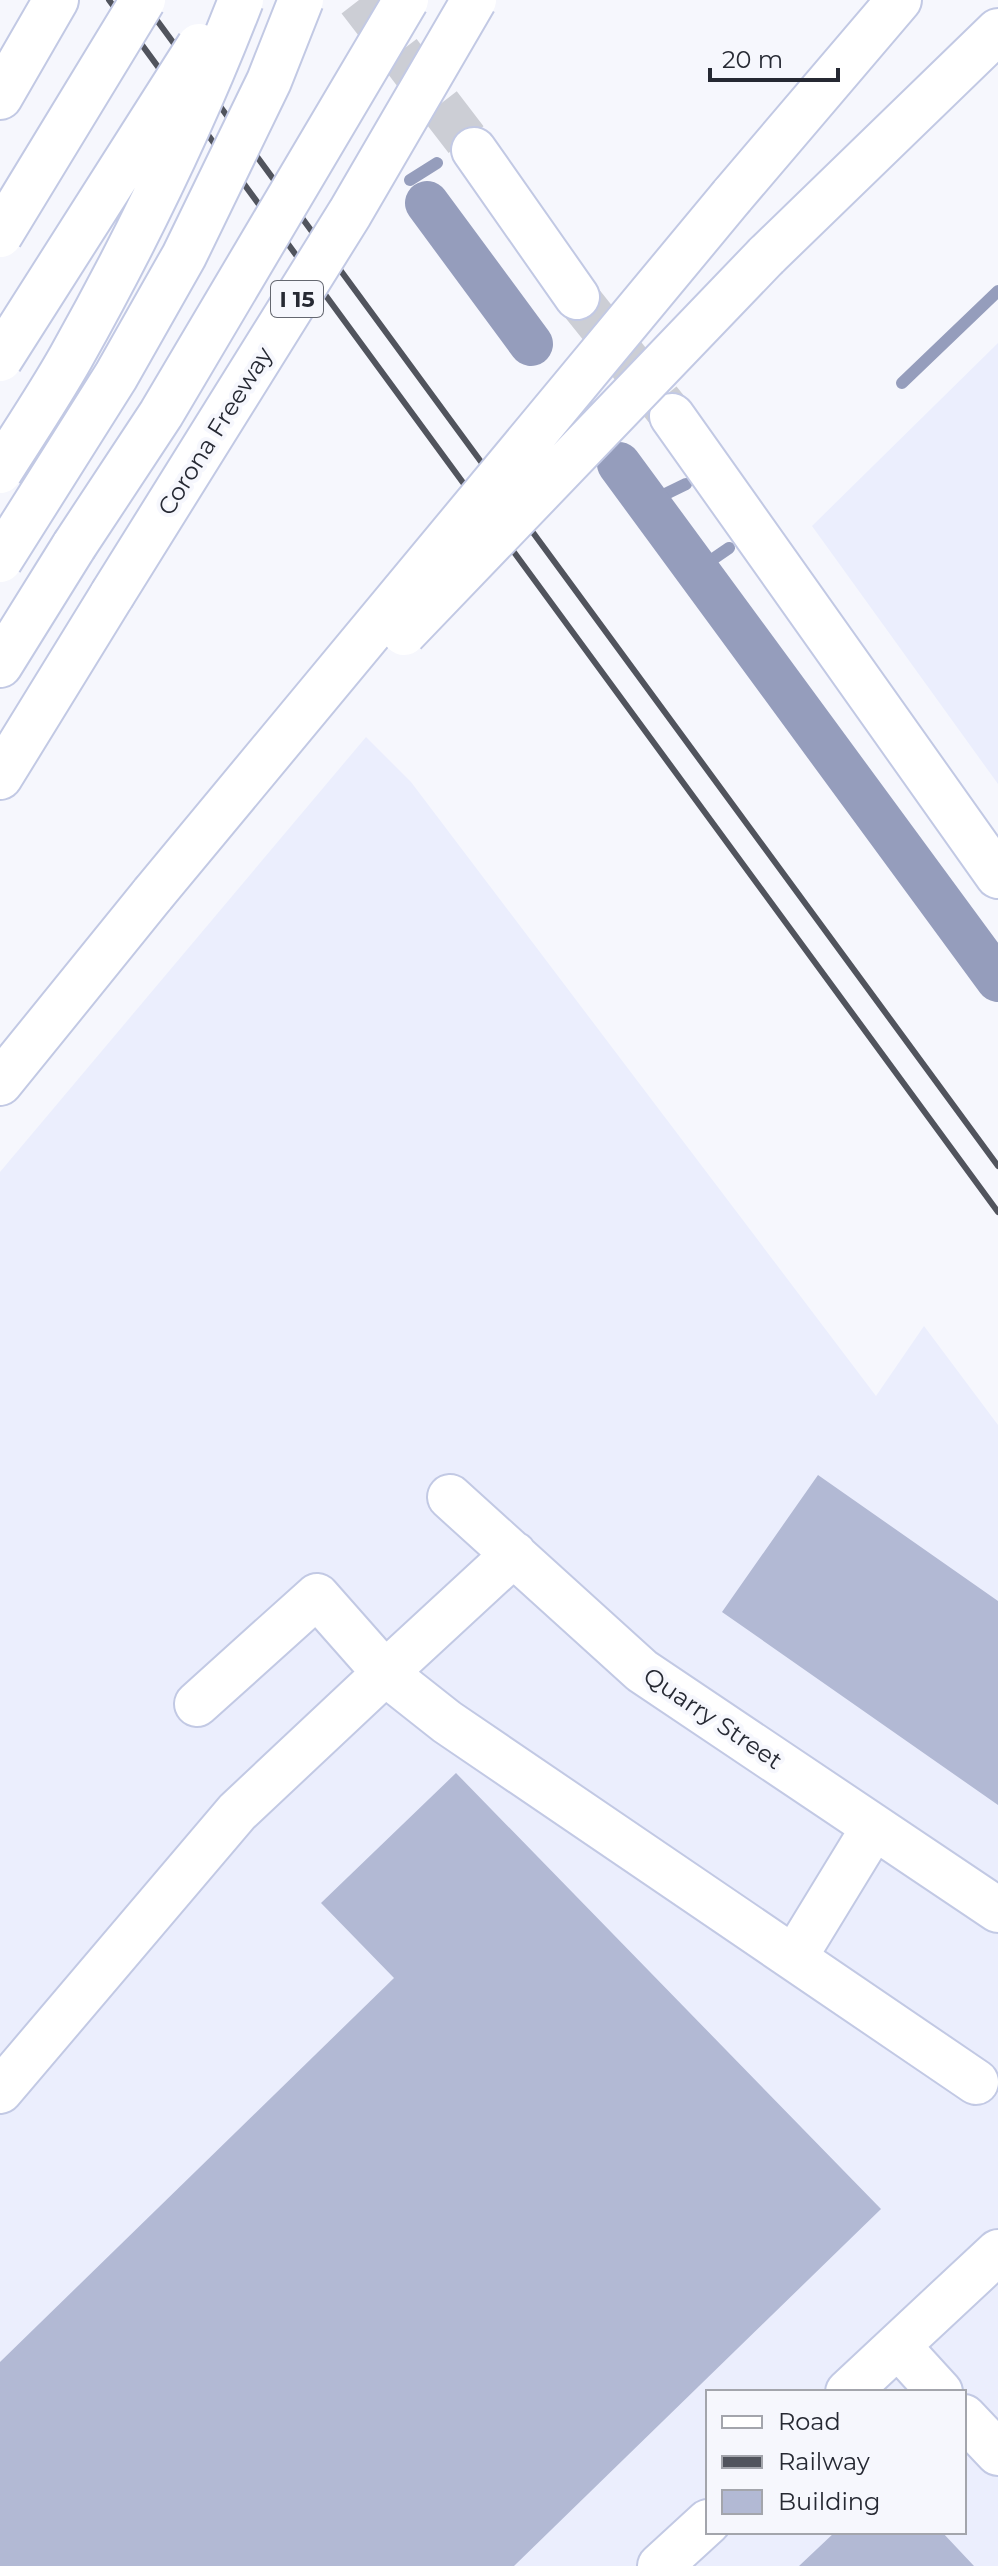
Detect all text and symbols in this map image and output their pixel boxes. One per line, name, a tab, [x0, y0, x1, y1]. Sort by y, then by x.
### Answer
scale bar	[710, 32, 838, 82]
text: 20 m	[722, 45, 783, 74]
road number: I 15	[271, 281, 323, 317]
street label: Corona Freeway	[152, 342, 278, 520]
street label: Quarry Street	[638, 1661, 788, 1775]
legend	[706, 2390, 966, 2534]
text: Road	[778, 2407, 841, 2436]
text: Railway	[778, 2447, 870, 2476]
text: Building	[778, 2487, 881, 2516]

